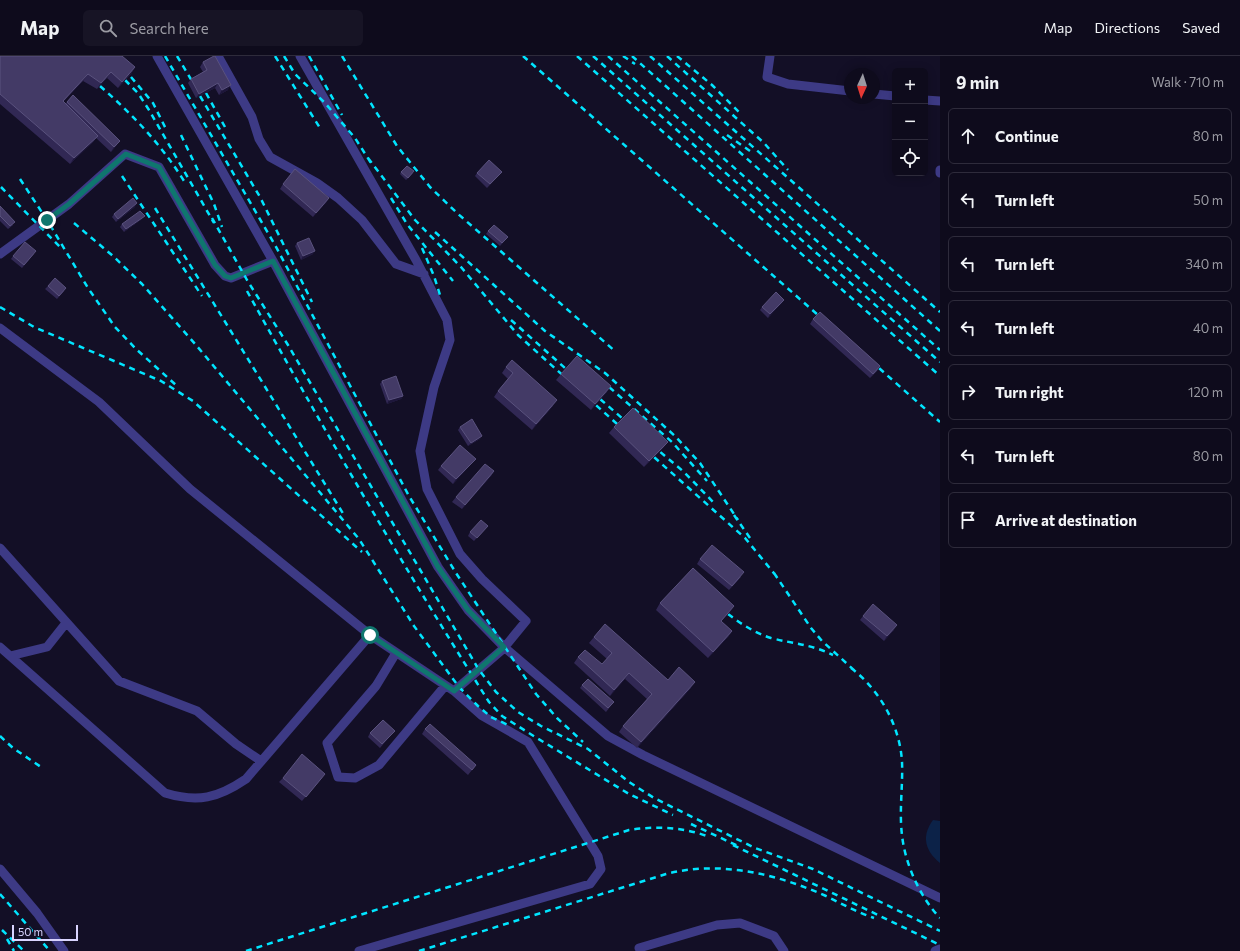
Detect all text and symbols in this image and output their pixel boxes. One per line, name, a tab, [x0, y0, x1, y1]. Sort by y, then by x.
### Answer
search box	[83, 10, 363, 46]
text: Map	[20, 16, 59, 39]
icon: search	[97, 17, 119, 39]
text: Search here	[129, 19, 209, 37]
text: Map	[1044, 19, 1073, 36]
text: Directions	[1095, 19, 1160, 36]
text: Saved	[1182, 19, 1220, 36]
north arrow	[844, 68, 880, 104]
map controls	[892, 68, 928, 176]
button: +	[892, 68, 928, 104]
text: 9 min	[956, 72, 999, 93]
text: Walk · 710 m	[1151, 74, 1224, 90]
button: −	[892, 104, 928, 140]
icon: ahead	[957, 125, 979, 147]
text: Continue	[995, 127, 1059, 145]
text: 80 m	[1193, 128, 1223, 144]
button: locate	[892, 140, 928, 176]
icon: left	[957, 189, 979, 211]
text: Turn left	[995, 191, 1054, 209]
text: 50 m	[1193, 192, 1223, 208]
route end	[38, 211, 56, 229]
icon: left	[957, 253, 979, 275]
text: Turn left	[995, 255, 1054, 273]
text: 340 m	[1185, 256, 1223, 272]
icon: left	[957, 317, 979, 339]
text: Turn left	[995, 319, 1054, 337]
text: 40 m	[1193, 320, 1223, 336]
icon: right	[957, 381, 979, 403]
text: Turn right	[995, 383, 1064, 401]
text: 120 m	[1188, 384, 1223, 400]
icon: left	[957, 445, 979, 467]
text: Turn left	[995, 447, 1054, 465]
text: 80 m	[1193, 448, 1223, 464]
icon: arrive	[957, 509, 979, 531]
text: Arrive at destination	[995, 511, 1137, 529]
route start	[361, 626, 379, 644]
scale bar	[12, 923, 78, 942]
text: 50 m	[18, 925, 43, 938]

